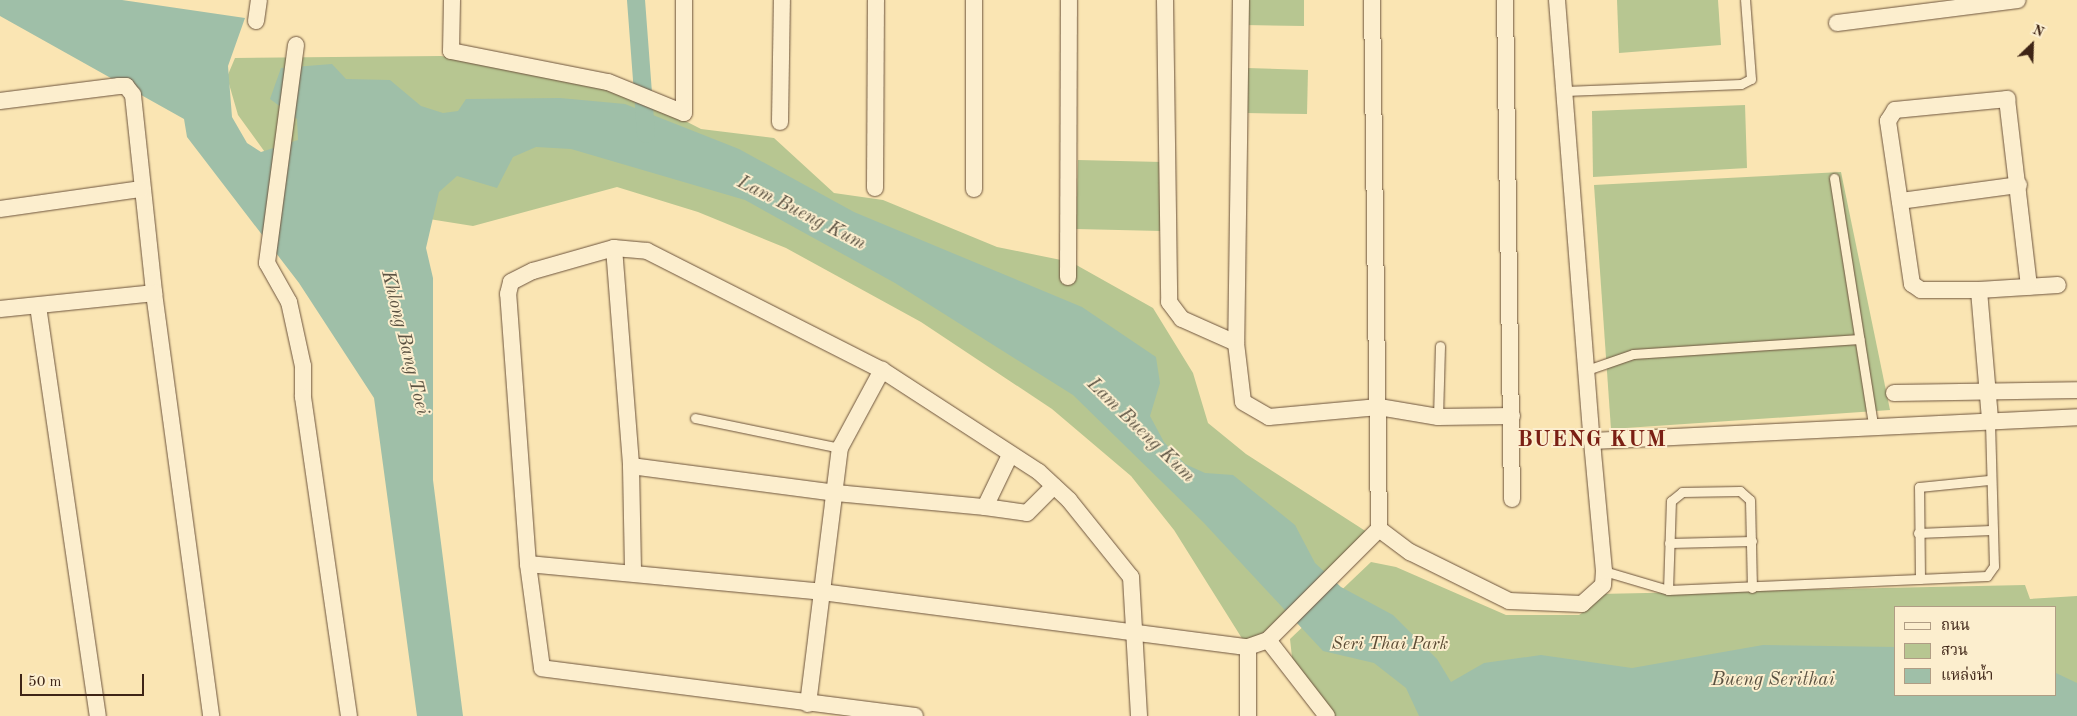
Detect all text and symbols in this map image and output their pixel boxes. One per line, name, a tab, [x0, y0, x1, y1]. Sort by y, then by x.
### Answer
north arrow	[2007, 20, 2057, 70]
text: N	[2030, 23, 2046, 40]
water label: Lam Bueng Kum	[733, 172, 869, 256]
water label: Khlong Bang Toei	[375, 268, 433, 418]
water label: Lam Bueng Kum	[1081, 374, 1199, 488]
district label: BUENG KUM	[1516, 428, 1668, 454]
legend	[1894, 606, 2057, 696]
text: ถนน	[1941, 619, 1970, 634]
park label: Seri Thai Park	[1332, 633, 1448, 655]
text: สวน	[1941, 644, 1968, 659]
scale bar	[22, 664, 146, 696]
text: แหล่งน้ำ	[1941, 669, 1993, 684]
water label: Bueng Serithai	[1711, 670, 1835, 692]
text: 50 m	[28, 675, 62, 690]

